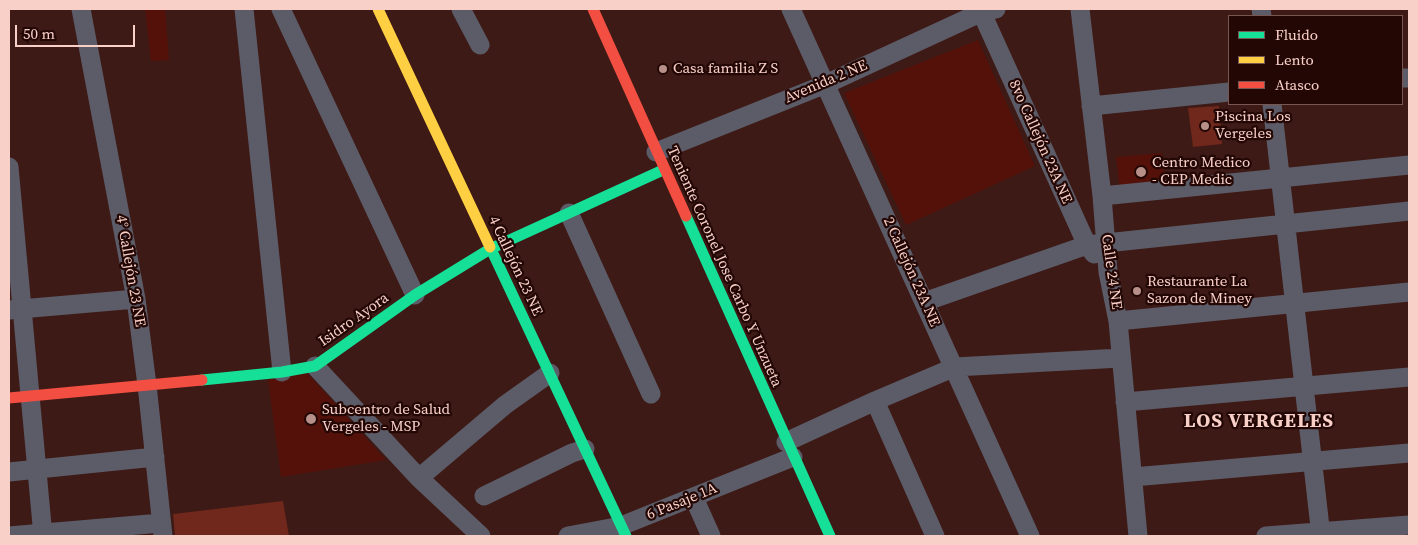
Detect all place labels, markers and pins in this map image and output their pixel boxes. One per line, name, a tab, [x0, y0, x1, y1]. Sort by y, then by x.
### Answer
place label: Casa familia Z S	[673, 60, 778, 78]
marker: Casa familia Z S	[657, 63, 669, 75]
place label: Piscina Los Vergeles	[1215, 108, 1291, 143]
marker: Piscina Los Vergeles	[1199, 120, 1211, 132]
place label: Centro Medico - CEP Medic	[1152, 154, 1250, 189]
marker: Centro Medico - CEP Medic	[1134, 165, 1148, 179]
place label: Restaurante La Sazon de Miney	[1147, 273, 1252, 308]
marker: Restaurante La Sazon de Miney	[1131, 285, 1143, 297]
place label: Subcentro de Salud Vergeles - MSP	[322, 401, 450, 436]
marker: Subcentro de Salud Vergeles - MSP	[304, 412, 318, 426]

